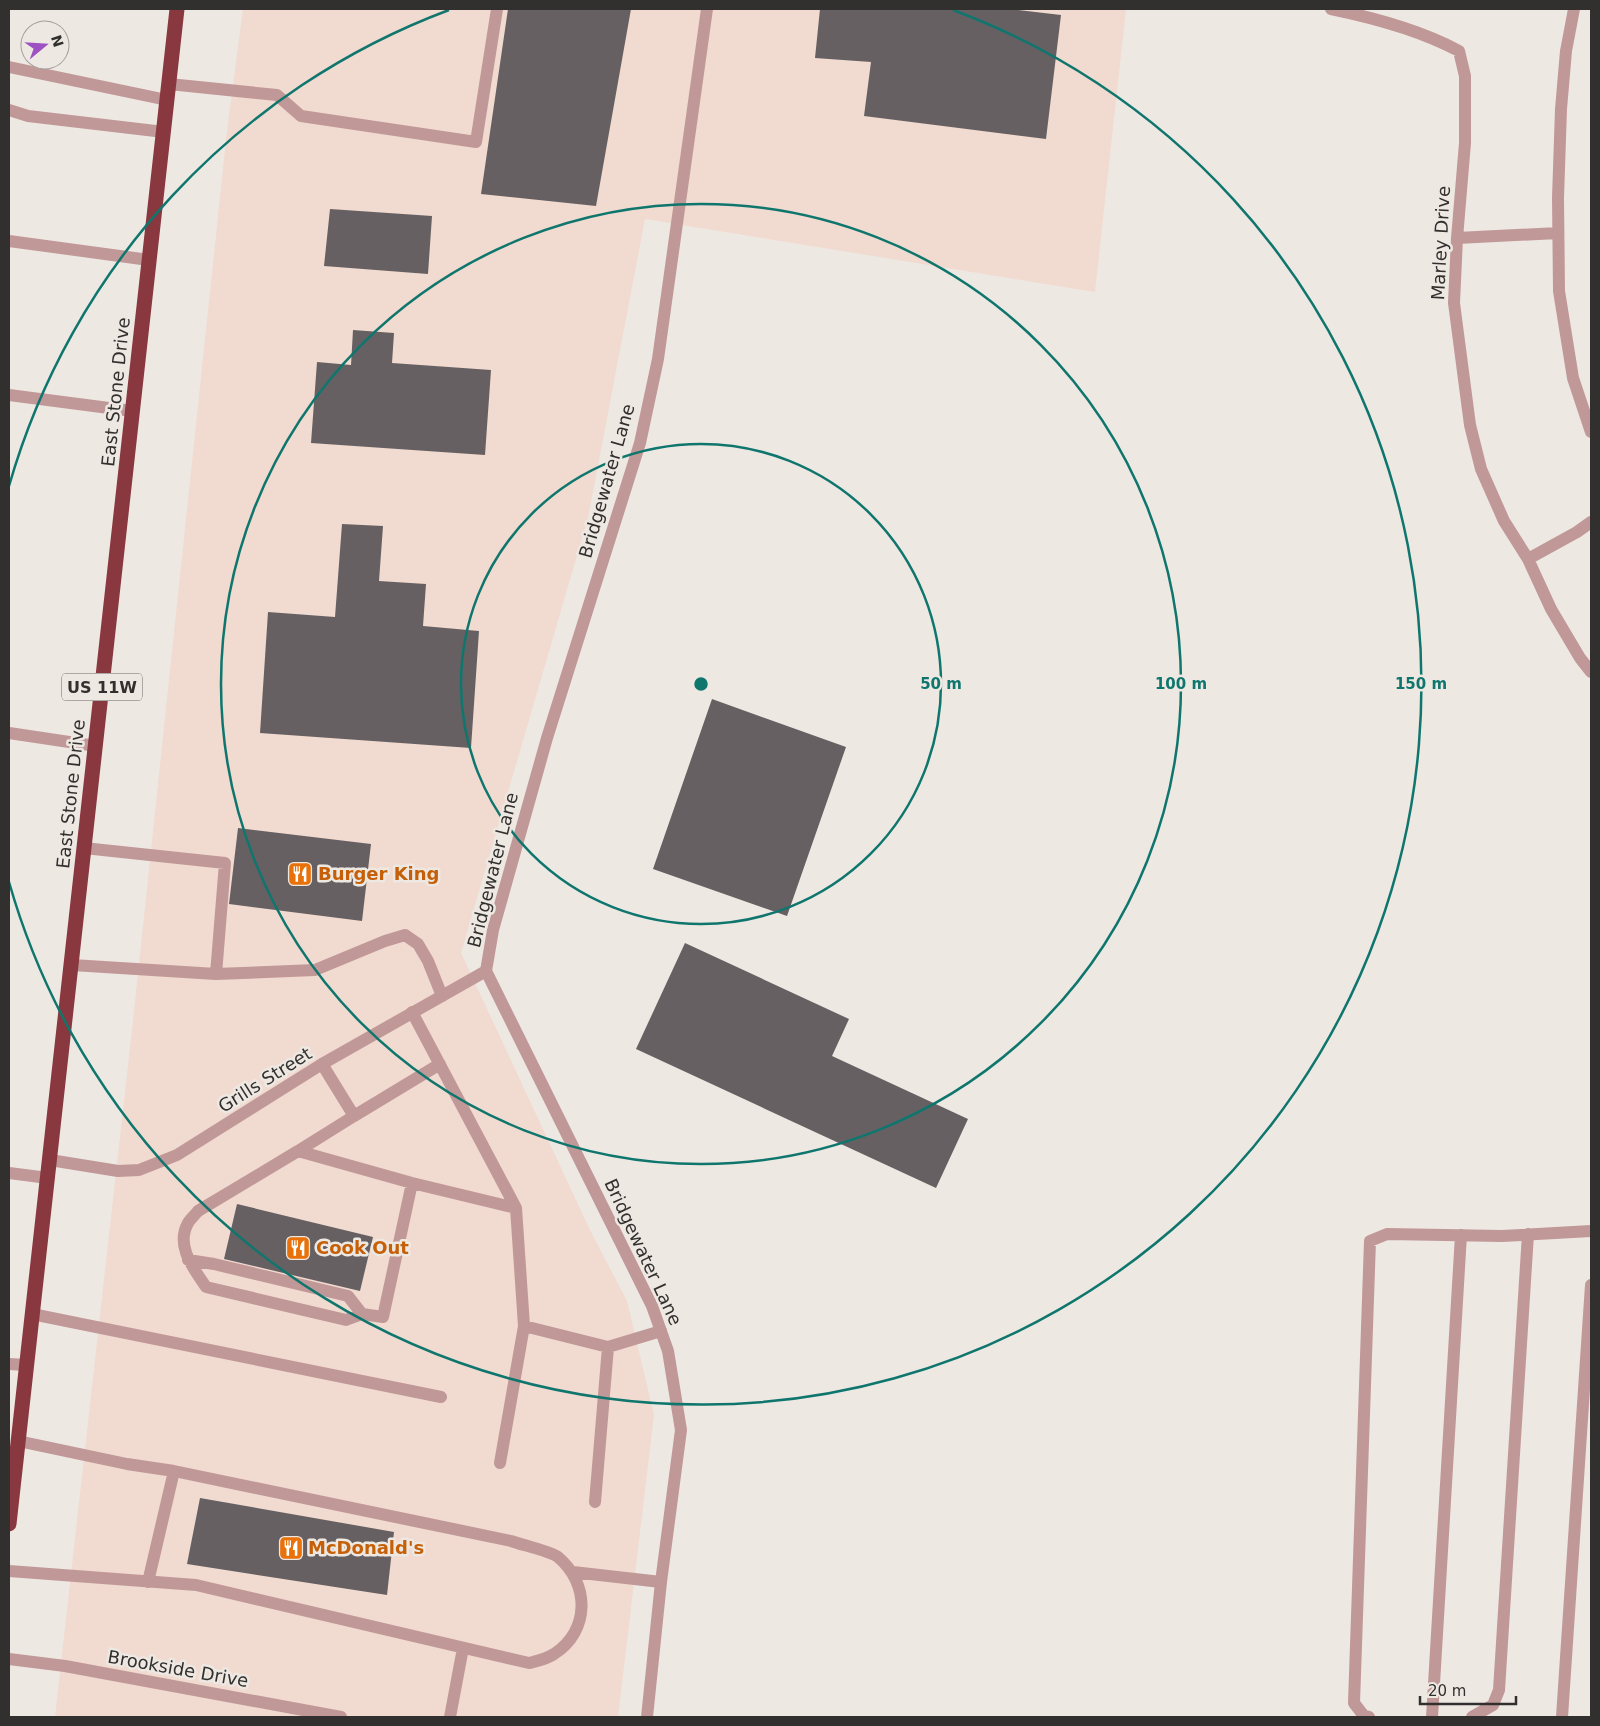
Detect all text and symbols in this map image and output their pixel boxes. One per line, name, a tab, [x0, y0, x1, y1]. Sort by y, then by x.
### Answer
north arrow	[20, 20, 70, 70]
text: N	[48, 33, 67, 49]
street label: Marley Drive	[1427, 185, 1454, 301]
street label: East Stone Drive	[97, 316, 134, 468]
street label: Bridgewater Lane	[574, 401, 639, 560]
road number: US 11W	[62, 674, 142, 700]
centre of rings	[692, 675, 710, 693]
text: 50 m	[920, 675, 962, 693]
text: 100 m	[1155, 675, 1207, 693]
text: 150 m	[1395, 675, 1447, 693]
street label: East Stone Drive	[52, 718, 89, 870]
street label: Bridgewater Lane	[463, 790, 522, 950]
restaurant icon: Burger King	[287, 861, 313, 887]
place label: Burger King	[318, 863, 439, 884]
street label: Grills Street	[214, 1043, 315, 1117]
street label: Bridgewater Lane	[600, 1175, 687, 1328]
restaurant icon: Cook Out	[285, 1235, 311, 1261]
place label: Cook Out	[316, 1237, 409, 1258]
restaurant icon: McDonald's	[278, 1535, 304, 1561]
place label: McDonald's	[308, 1537, 424, 1558]
street label: Brookside Drive	[106, 1646, 250, 1691]
scale bar	[1420, 1674, 1516, 1706]
text: 20 m	[1428, 1682, 1466, 1700]

